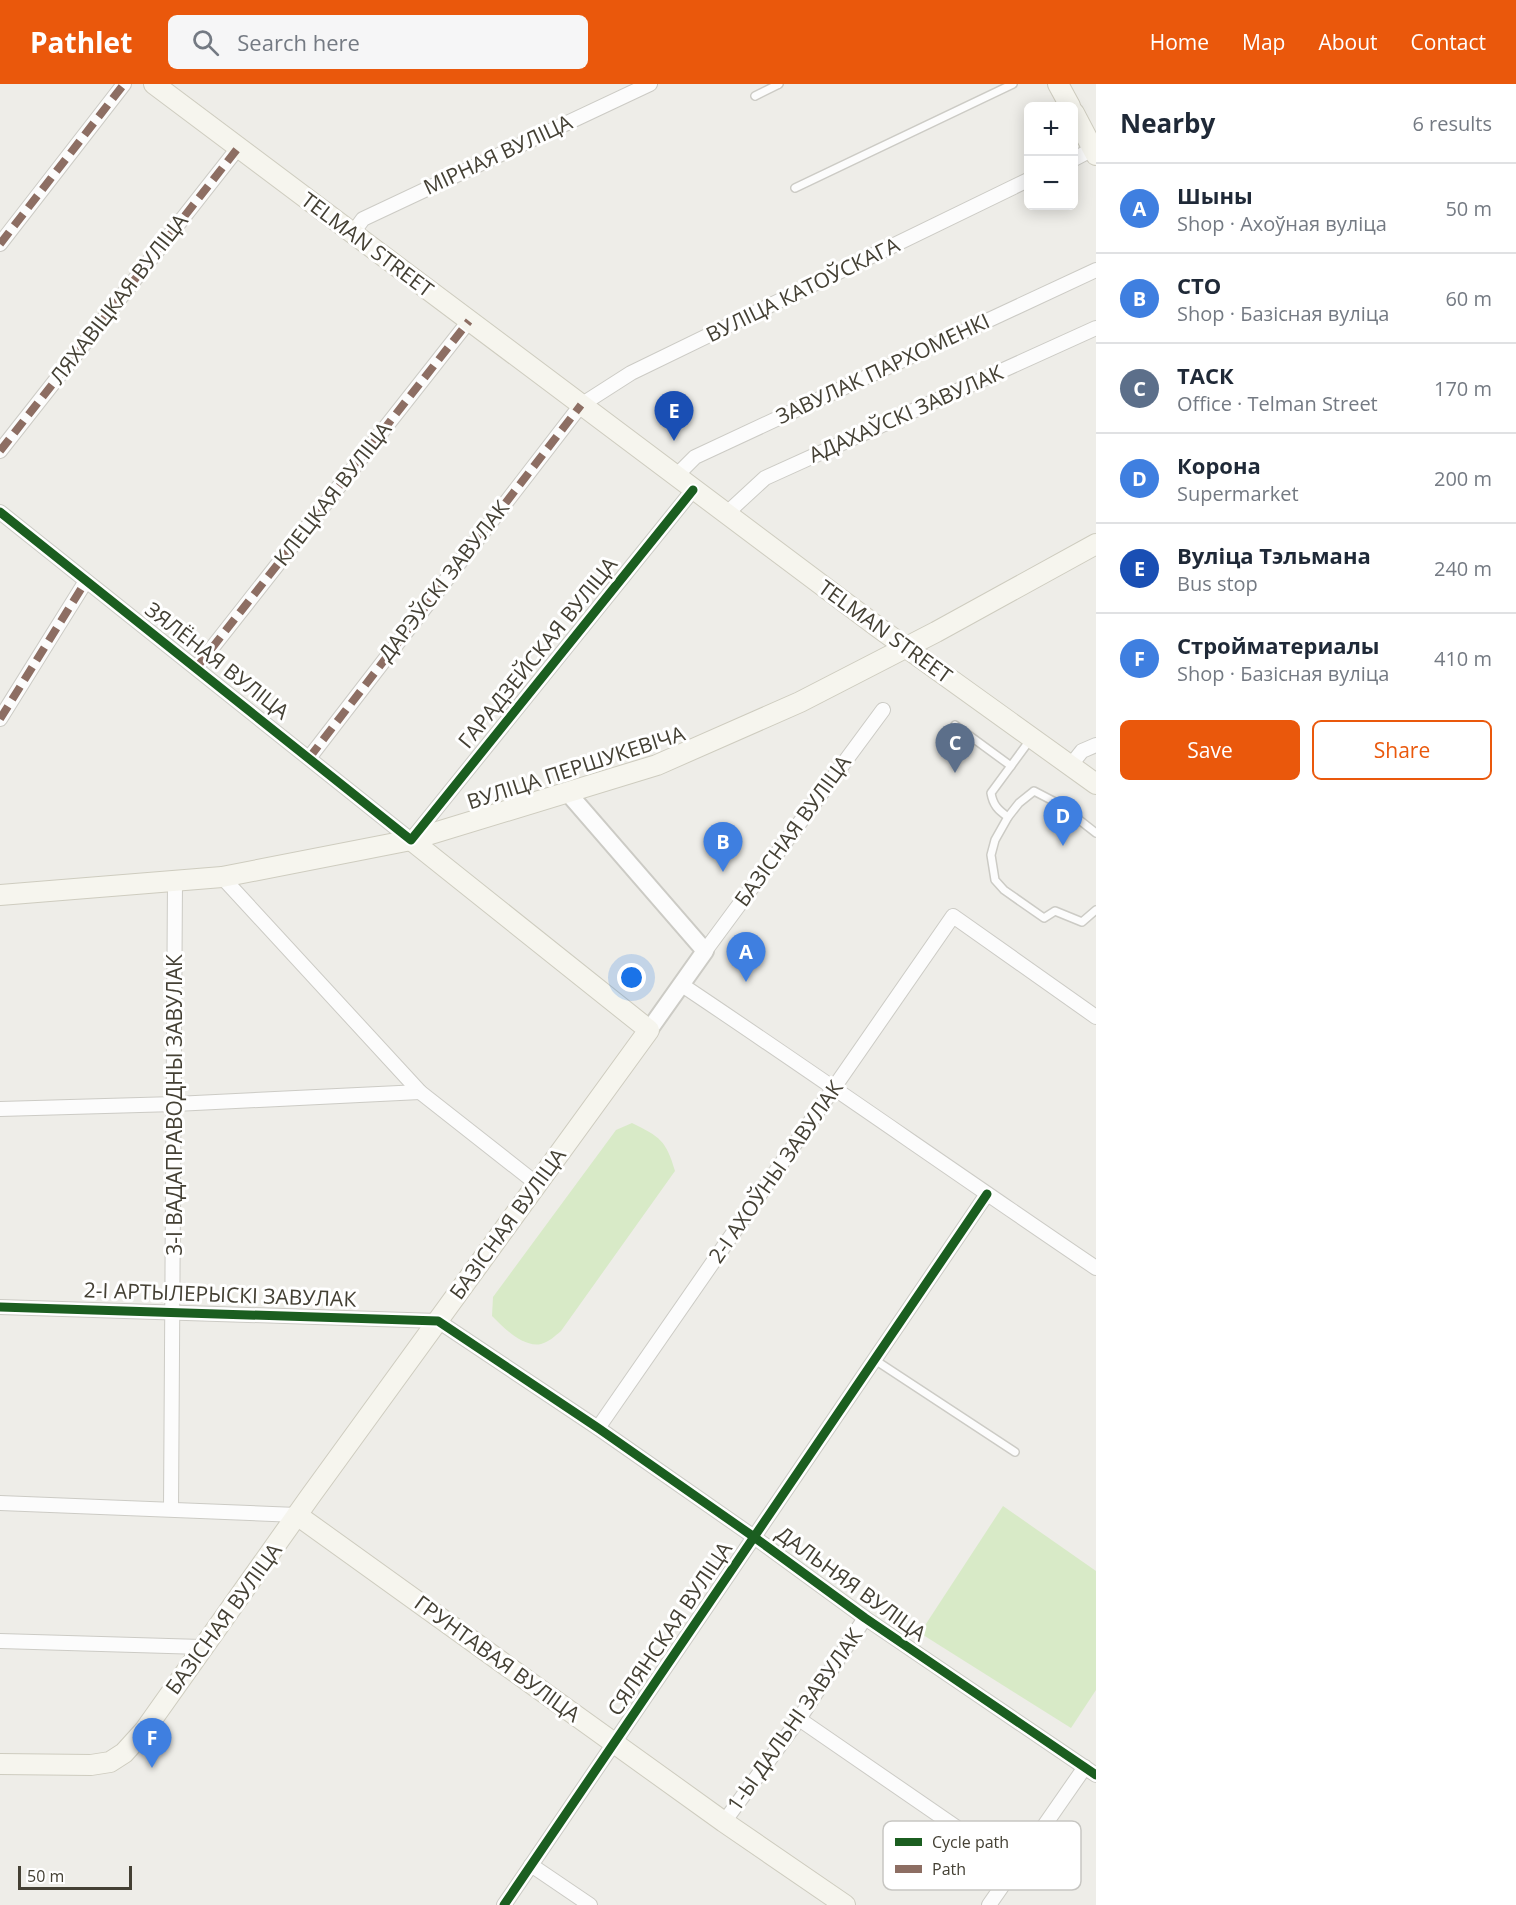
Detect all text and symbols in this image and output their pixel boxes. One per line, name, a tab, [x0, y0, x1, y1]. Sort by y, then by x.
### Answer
search box	[168, 15, 588, 69]
text: Pathlet	[30, 23, 132, 61]
icon: search	[189, 26, 222, 59]
text: Search here	[237, 27, 360, 57]
text: Home	[1150, 28, 1209, 56]
text: Map	[1242, 28, 1285, 56]
text: About	[1318, 28, 1378, 56]
text: Contact	[1411, 28, 1486, 56]
map controls	[1024, 102, 1078, 210]
button: +	[1024, 102, 1078, 156]
text: Nearby	[1120, 105, 1215, 141]
street label: МІРНАЯ ВУЛІЦА	[419, 107, 577, 201]
text: 6 results	[1412, 110, 1492, 137]
button: −	[1024, 156, 1078, 210]
text: Шыны	[1177, 180, 1253, 210]
street label: TELMAN STREET	[296, 185, 440, 303]
text: A	[1133, 195, 1146, 222]
text: 50 m	[1445, 195, 1492, 222]
street label: ЛЯХАВІЦКАЯ ВУЛІЦА	[43, 207, 194, 389]
text: Shop · Ахоўная вуліца	[1177, 210, 1387, 237]
street label: ВУЛІЦА КАТОЎСКАГА	[701, 230, 905, 348]
text: СТО	[1177, 270, 1221, 300]
text: B	[1133, 285, 1146, 312]
text: 60 m	[1445, 285, 1492, 312]
text: Shop · Базісная вуліца	[1177, 300, 1389, 327]
street label: ЗАВУЛАК ПАРХОМЕНКІ	[771, 306, 994, 430]
street label: АДАХАЎСКІ ЗАВУЛАК	[804, 358, 1007, 468]
text: ТАСК	[1177, 360, 1234, 390]
text: C	[1133, 375, 1146, 402]
text: 170 m	[1434, 375, 1492, 402]
text: Office · Telman Street	[1177, 390, 1378, 417]
pin: E	[654, 392, 694, 441]
street label: КЛЕЦКАЯ ВУЛІЦА	[267, 415, 398, 571]
text: Корона	[1177, 450, 1261, 480]
text: D	[1132, 465, 1147, 492]
text: 200 m	[1434, 465, 1492, 492]
text: Supermarket	[1177, 480, 1299, 507]
street label: ДАРЭЎСКІ ЗАВУЛАК	[372, 494, 515, 667]
text: Вуліца Тэльмана	[1177, 540, 1371, 570]
street label: ГАРАДЗЕЙСКАЯ ВУЛІЦА	[451, 550, 624, 754]
text: E	[1134, 555, 1145, 582]
text: 240 m	[1434, 555, 1492, 582]
text: Bus stop	[1177, 570, 1258, 597]
street label: TELMAN STREET	[813, 573, 958, 689]
street label: ЗЯЛЁНАЯ ВУЛІЦА	[140, 595, 296, 726]
text: Стройматериалы	[1177, 630, 1380, 660]
text: F	[1134, 645, 1145, 672]
text: 410 m	[1434, 645, 1492, 672]
text: Shop · Базісная вуліца	[1177, 660, 1389, 687]
street label: ВУЛІЦА ПЕРШУКЕВІЧА	[463, 718, 689, 815]
button: Save	[1120, 720, 1300, 780]
button: Share	[1312, 720, 1492, 780]
pin: C	[936, 724, 974, 773]
street label: БАЗІСНАЯ ВУЛІЦА	[728, 748, 857, 912]
pin: D	[1044, 796, 1082, 846]
pin: B	[704, 822, 742, 872]
pin: A	[726, 932, 766, 982]
street label: 3-І ВАДАПРАВОДНЫ ЗАВУЛАК	[160, 954, 188, 1256]
your location	[617, 963, 646, 992]
street label: 2-І АХОЎНЫ ЗАВУЛАК	[702, 1075, 849, 1268]
street label: БАЗІСНАЯ ВУЛІЦА	[443, 1141, 572, 1305]
street label: 2-І АРТЫЛЕРЫСКІ ЗАВУЛАК	[83, 1275, 357, 1313]
street label: ДАЛЬНЯЯ ВУЛІЦА	[771, 1519, 933, 1648]
street label: СЯЛЯНСКАЯ ВУЛІЦА	[601, 1535, 738, 1721]
street label: БАЗІСНАЯ ВУЛІЦА	[159, 1536, 288, 1700]
street label: ГРУНТАВАЯ ВУЛІЦА	[409, 1589, 587, 1728]
street label: 1-Ы ДАЛЬНІ ЗАВУЛАК	[720, 1622, 868, 1817]
pin: F	[132, 1718, 172, 1768]
legend	[883, 1821, 1081, 1890]
text: Cycle path	[932, 1831, 1009, 1853]
text: Path	[932, 1858, 966, 1880]
scale bar	[18, 1863, 132, 1890]
text: 50 m	[27, 1865, 64, 1887]

